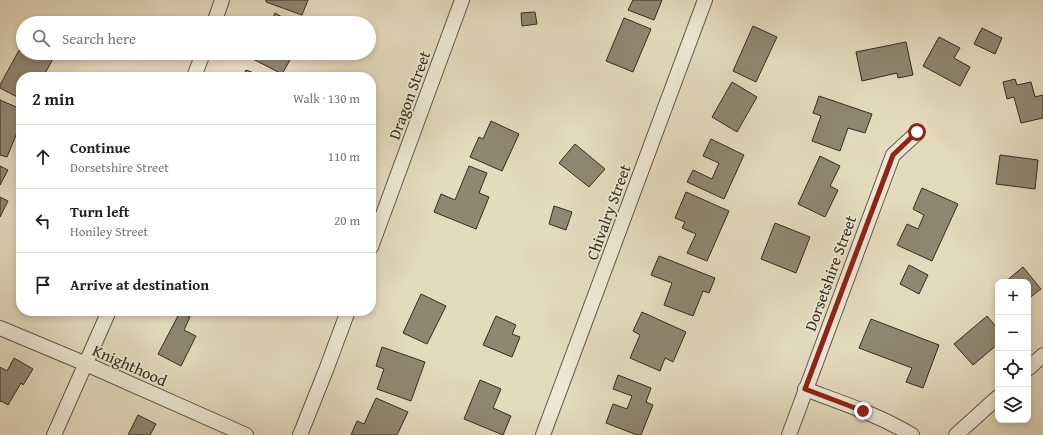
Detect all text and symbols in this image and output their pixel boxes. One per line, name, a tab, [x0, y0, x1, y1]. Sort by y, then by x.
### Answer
search box	[16, 16, 376, 60]
icon: search	[30, 27, 52, 49]
text: Search here	[62, 28, 136, 49]
street label: Dragon Street	[382, 47, 436, 143]
text: 2 min	[32, 86, 74, 111]
text: Walk · 130 m	[293, 89, 360, 108]
route start	[908, 123, 926, 141]
text: Continue	[70, 137, 131, 158]
icon: ahead	[32, 146, 54, 168]
text: 110 m	[328, 147, 360, 166]
text: Dorsetshire Street	[70, 158, 169, 177]
street label: Chivalry Street	[580, 160, 637, 263]
text: Turn left	[70, 201, 129, 222]
icon: left	[32, 210, 54, 232]
text: 20 m	[334, 211, 360, 230]
street label: Dorsetshire Street	[798, 211, 862, 334]
text: Honiley Street	[70, 222, 148, 241]
icon: arrive	[32, 274, 54, 296]
text: Arrive at destination	[70, 274, 209, 295]
map controls	[995, 279, 1031, 423]
button: +	[995, 279, 1031, 315]
button: −	[995, 315, 1031, 351]
street label: Knighthood	[89, 338, 172, 392]
button: locate	[995, 351, 1031, 387]
button: layers	[995, 387, 1031, 423]
route end	[854, 402, 872, 420]

